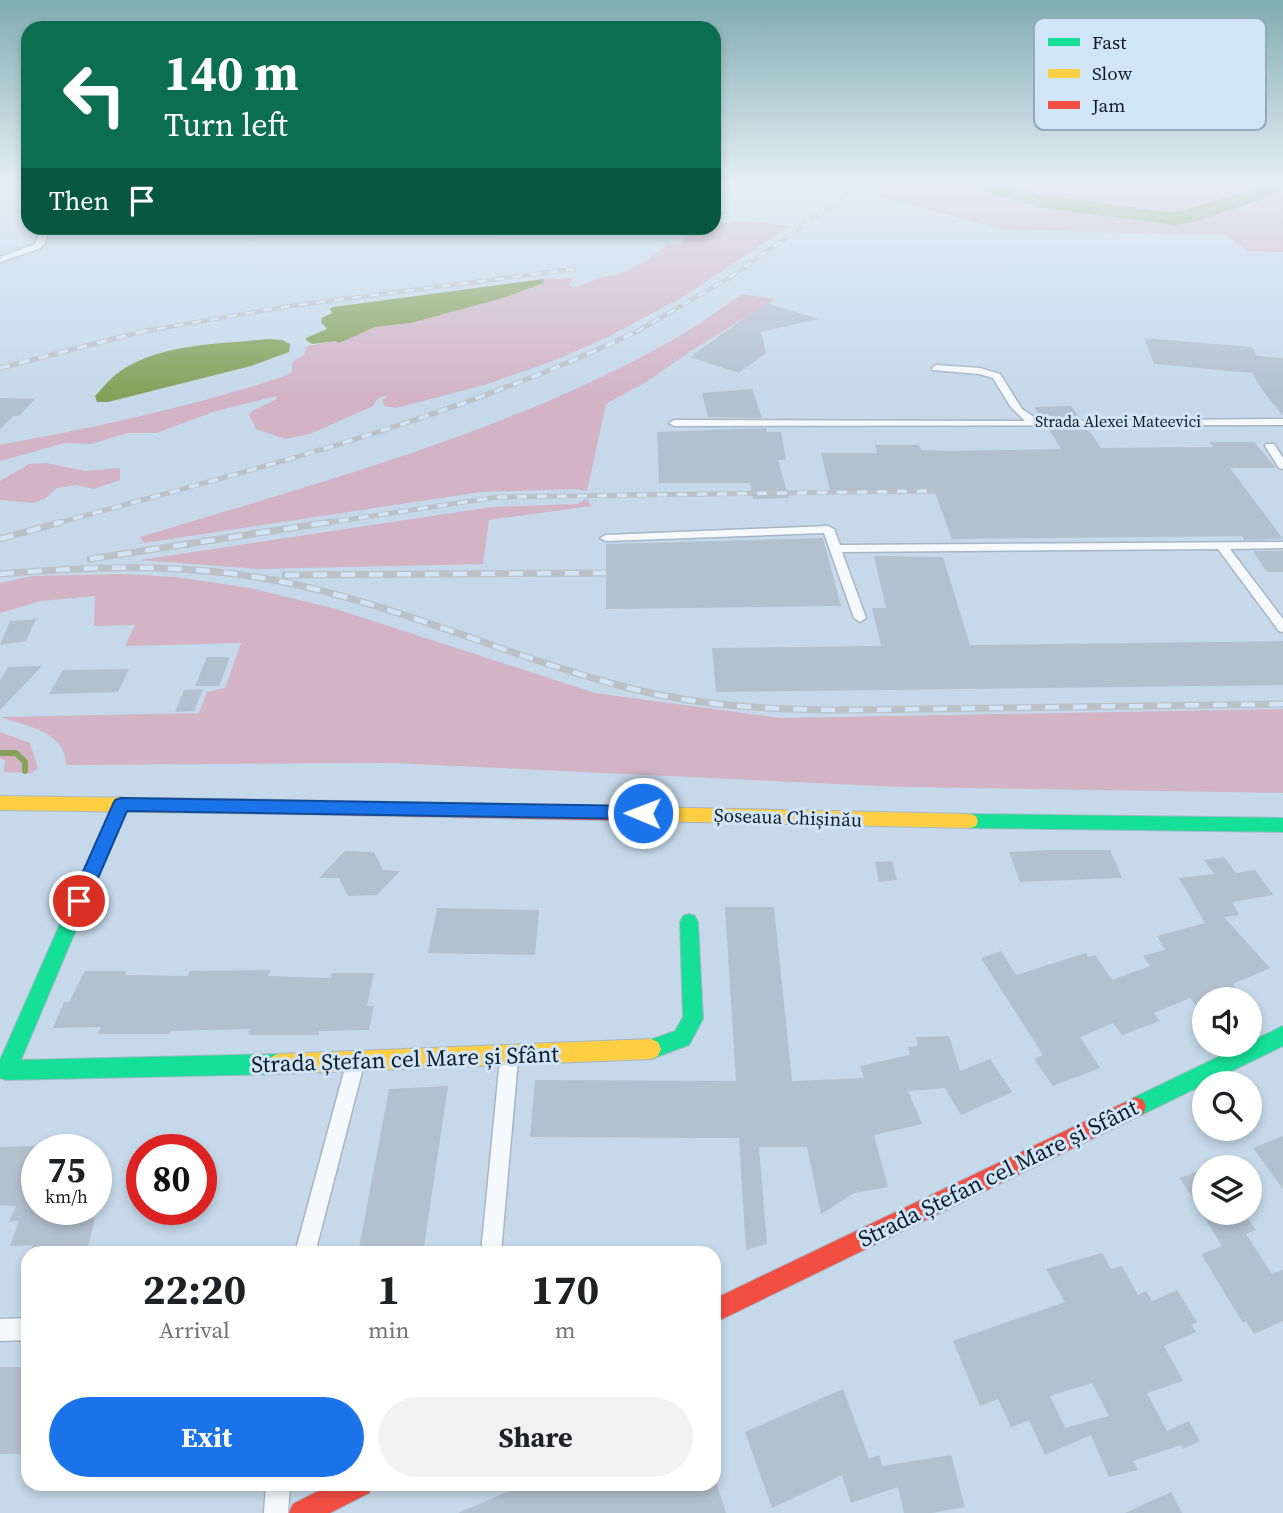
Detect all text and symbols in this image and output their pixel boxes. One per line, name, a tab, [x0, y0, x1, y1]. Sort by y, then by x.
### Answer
legend	[1034, 18, 1266, 130]
text: Fast	[1092, 29, 1127, 55]
text: 140 m	[164, 39, 299, 106]
icon: left	[49, 49, 140, 140]
text: Slow	[1092, 60, 1133, 86]
text: Jam	[1091, 92, 1125, 118]
text: Turn left	[164, 103, 288, 147]
icon: arrive	[123, 182, 161, 220]
text: Then	[49, 183, 109, 219]
street label: Strada Alexei Mateevici	[1035, 410, 1201, 432]
position arrow	[606, 776, 680, 850]
street label: Șoseaua Chișinău	[714, 801, 862, 833]
pin	[49, 871, 109, 931]
icon: arrive	[60, 882, 98, 920]
map controls	[1192, 987, 1262, 1225]
button: sound	[1192, 987, 1262, 1057]
street label: Strada Ștefan cel Mare și Sfânt	[251, 1038, 560, 1080]
button: search	[1192, 1071, 1262, 1141]
street label: Strada Ștefan cel Mare și Sfânt	[853, 1091, 1144, 1255]
speed limit sign: 80	[126, 1134, 217, 1225]
text: 75	[48, 1146, 85, 1194]
button: layers	[1192, 1155, 1262, 1225]
text: km/h	[45, 1184, 88, 1209]
text: 22:20	[143, 1260, 246, 1318]
text: 1	[377, 1260, 400, 1318]
text: 170	[531, 1260, 599, 1318]
text: Arrival	[159, 1314, 230, 1346]
text: min	[368, 1314, 409, 1346]
text: m	[555, 1314, 576, 1346]
button: Exit	[49, 1397, 364, 1477]
button: Share	[378, 1397, 693, 1477]

